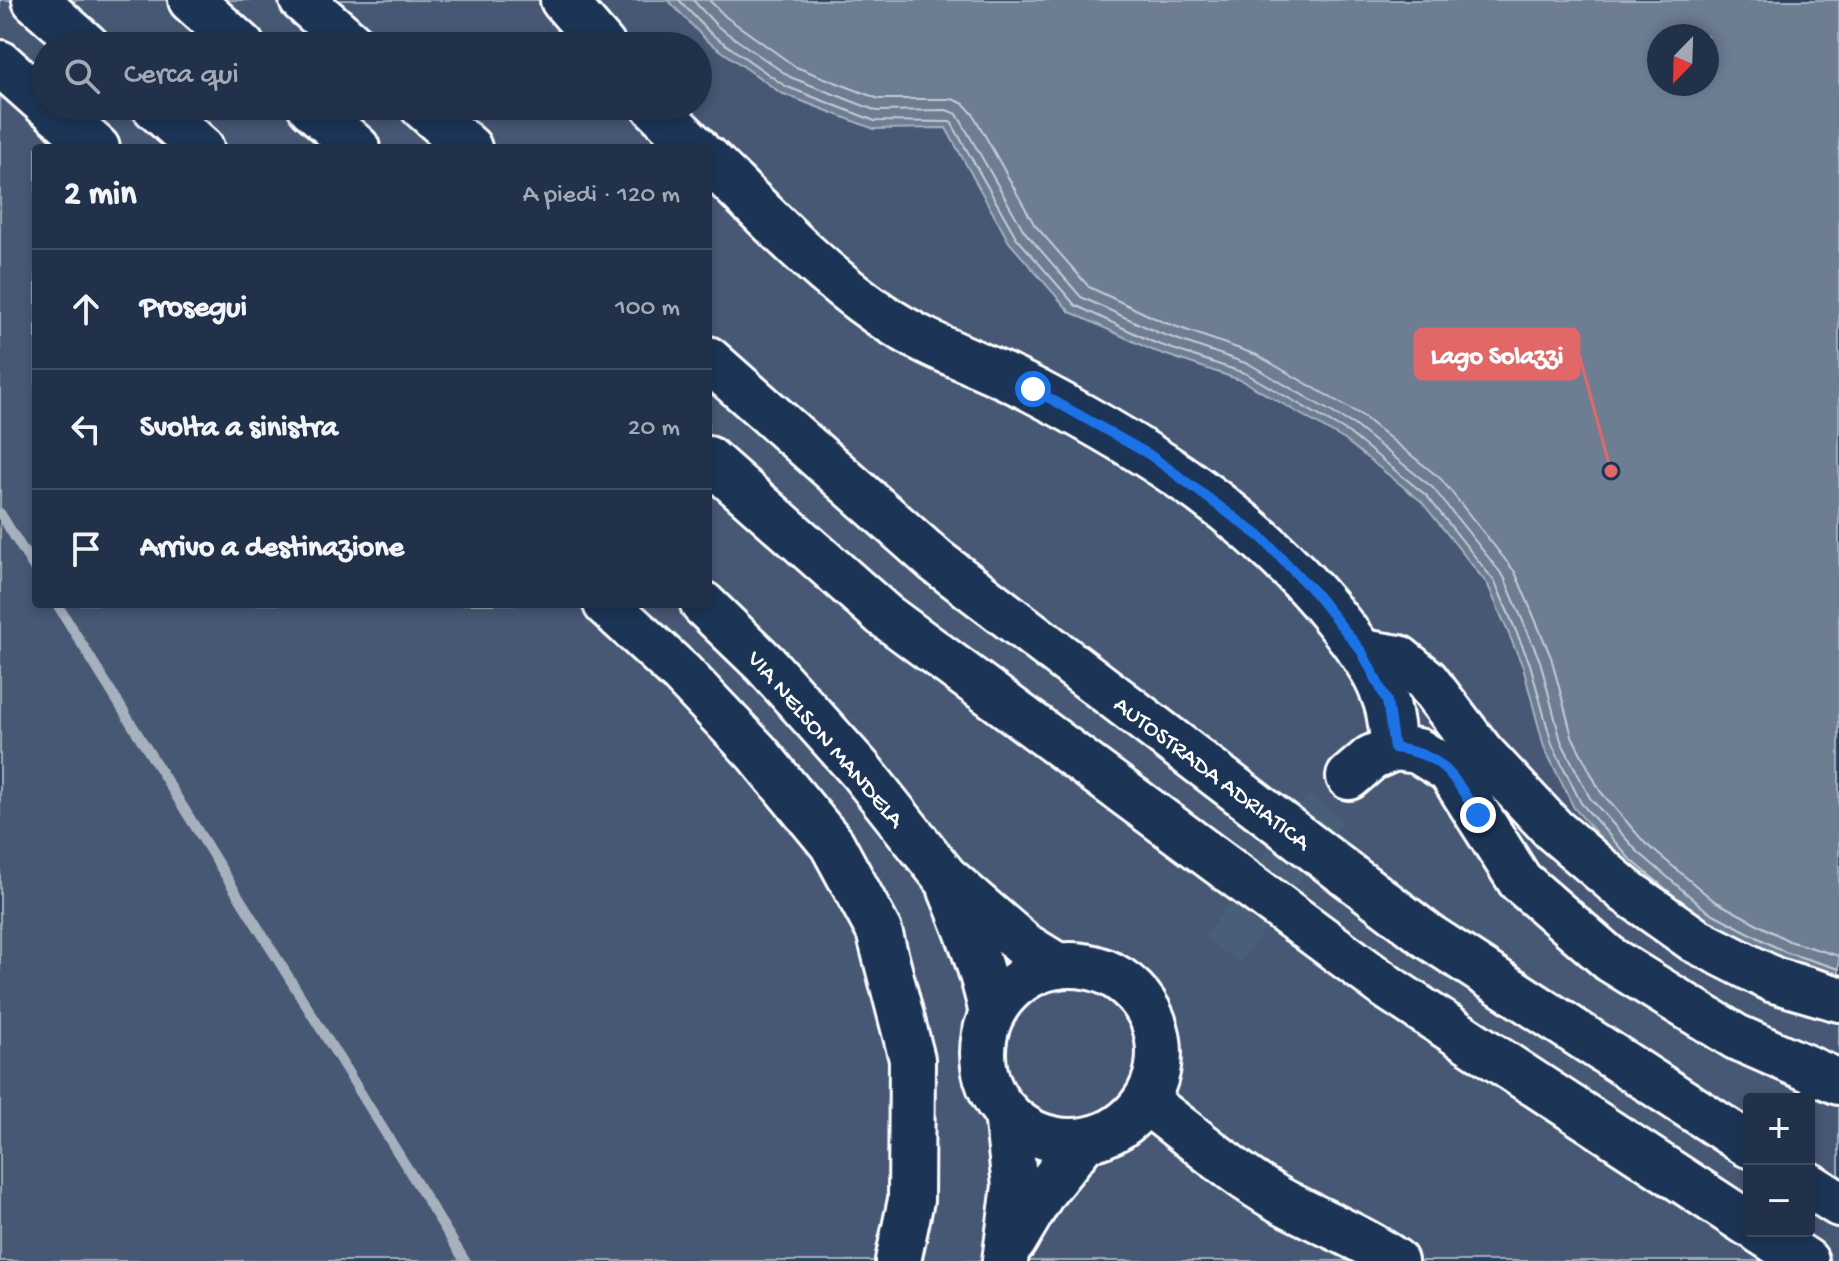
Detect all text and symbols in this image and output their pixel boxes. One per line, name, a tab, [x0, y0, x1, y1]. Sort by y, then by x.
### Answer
north arrow	[1647, 24, 1719, 96]
search box	[32, 32, 712, 120]
icon: search	[60, 54, 104, 98]
text: Cerca qui	[124, 59, 239, 94]
text: 2 min	[64, 176, 136, 216]
text: A piedi · 120 m	[523, 181, 680, 212]
icon: ahead	[64, 287, 108, 331]
text: Prosegui	[140, 292, 247, 327]
text: 100 m	[615, 294, 680, 325]
callout: Lago Solazzi	[1415, 329, 1579, 379]
text: Lago Solazzi	[1431, 343, 1563, 374]
route start	[1015, 371, 1051, 407]
icon: left	[64, 407, 108, 451]
text: Svolta a sinistra	[140, 412, 338, 447]
text: 20 m	[628, 414, 680, 445]
icon: arrive	[64, 527, 108, 571]
text: Arrivo a destinazione	[140, 532, 404, 567]
street label: VIA NELSON MANDELA	[739, 645, 910, 836]
street label: AUTOSTRADA ADRIATICA	[1107, 691, 1316, 859]
route end	[1460, 797, 1496, 833]
map controls	[1743, 1093, 1815, 1237]
button: +	[1743, 1093, 1815, 1165]
button: −	[1743, 1165, 1815, 1237]

